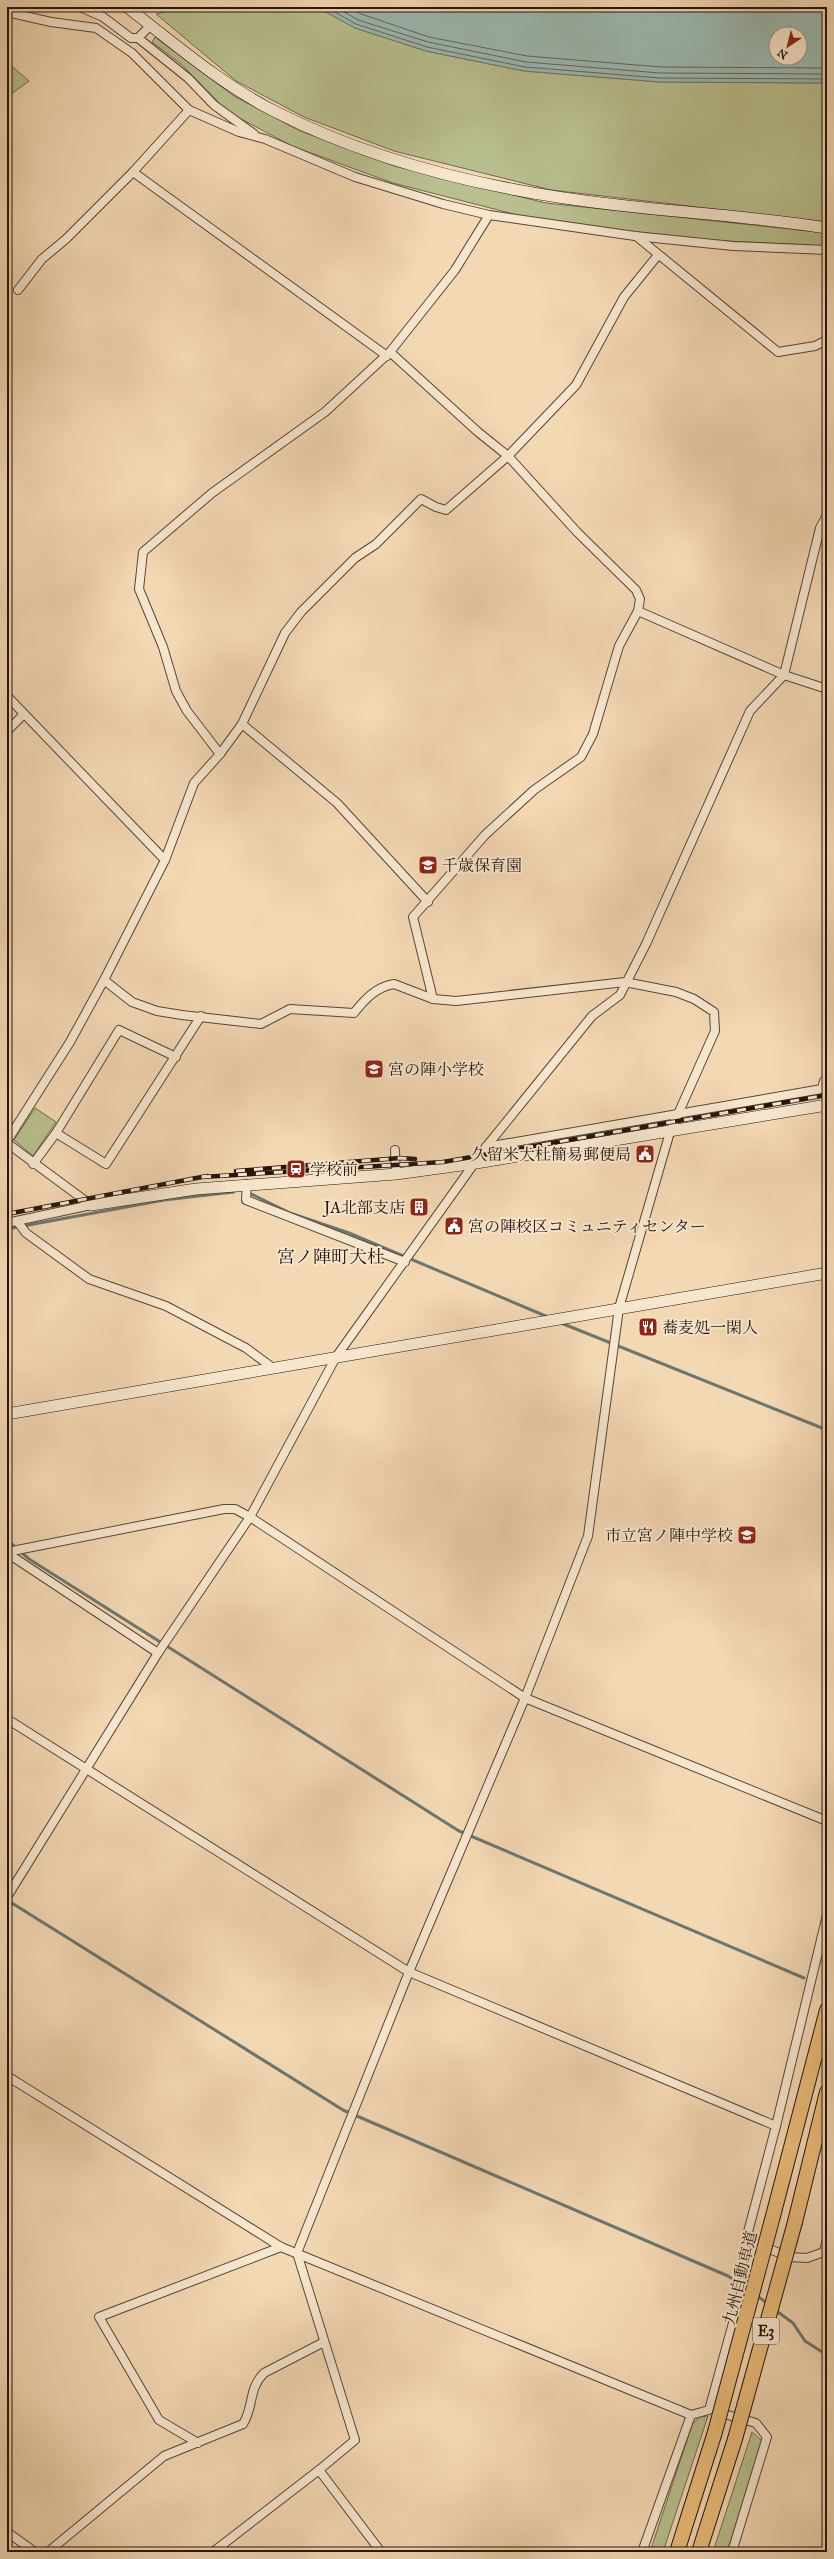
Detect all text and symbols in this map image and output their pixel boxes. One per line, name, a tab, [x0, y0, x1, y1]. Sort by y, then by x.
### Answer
north arrow	[768, 26, 808, 66]
text: N	[774, 45, 790, 62]
school or university icon: 千歳保育園	[417, 854, 439, 876]
place label: 千歳保育園	[442, 856, 522, 875]
school or university icon: 宮の陣小学校	[363, 1058, 385, 1080]
place label: 宮の陣小学校	[388, 1060, 484, 1079]
public building icon: 久留米大杜簡易郵便局	[634, 1143, 656, 1165]
place label: 久留米大杜簡易郵便局	[471, 1145, 631, 1164]
station icon: 学校前	[285, 1158, 307, 1180]
place label: 学校前	[310, 1160, 358, 1179]
building icon: JA北部支店	[408, 1196, 430, 1218]
place label: JA北部支店	[322, 1198, 405, 1218]
public building icon: 宮の陣校区コミュニティセンター	[443, 1215, 465, 1237]
place label: 宮の陣校区コミュニティセンター	[468, 1217, 706, 1236]
district label: 宮ノ陣町大杜	[277, 1246, 385, 1268]
restaurant icon: 蕎麦処一閑人	[637, 1316, 659, 1338]
place label: 蕎麦処一閑人	[662, 1318, 758, 1337]
school or university icon: 市立宮ノ陣中学校	[736, 1524, 758, 1546]
place label: 市立宮ノ陣中学校	[605, 1526, 733, 1545]
street label: 九州自動車道	[719, 2229, 761, 2327]
road number: E3	[753, 2318, 779, 2344]

